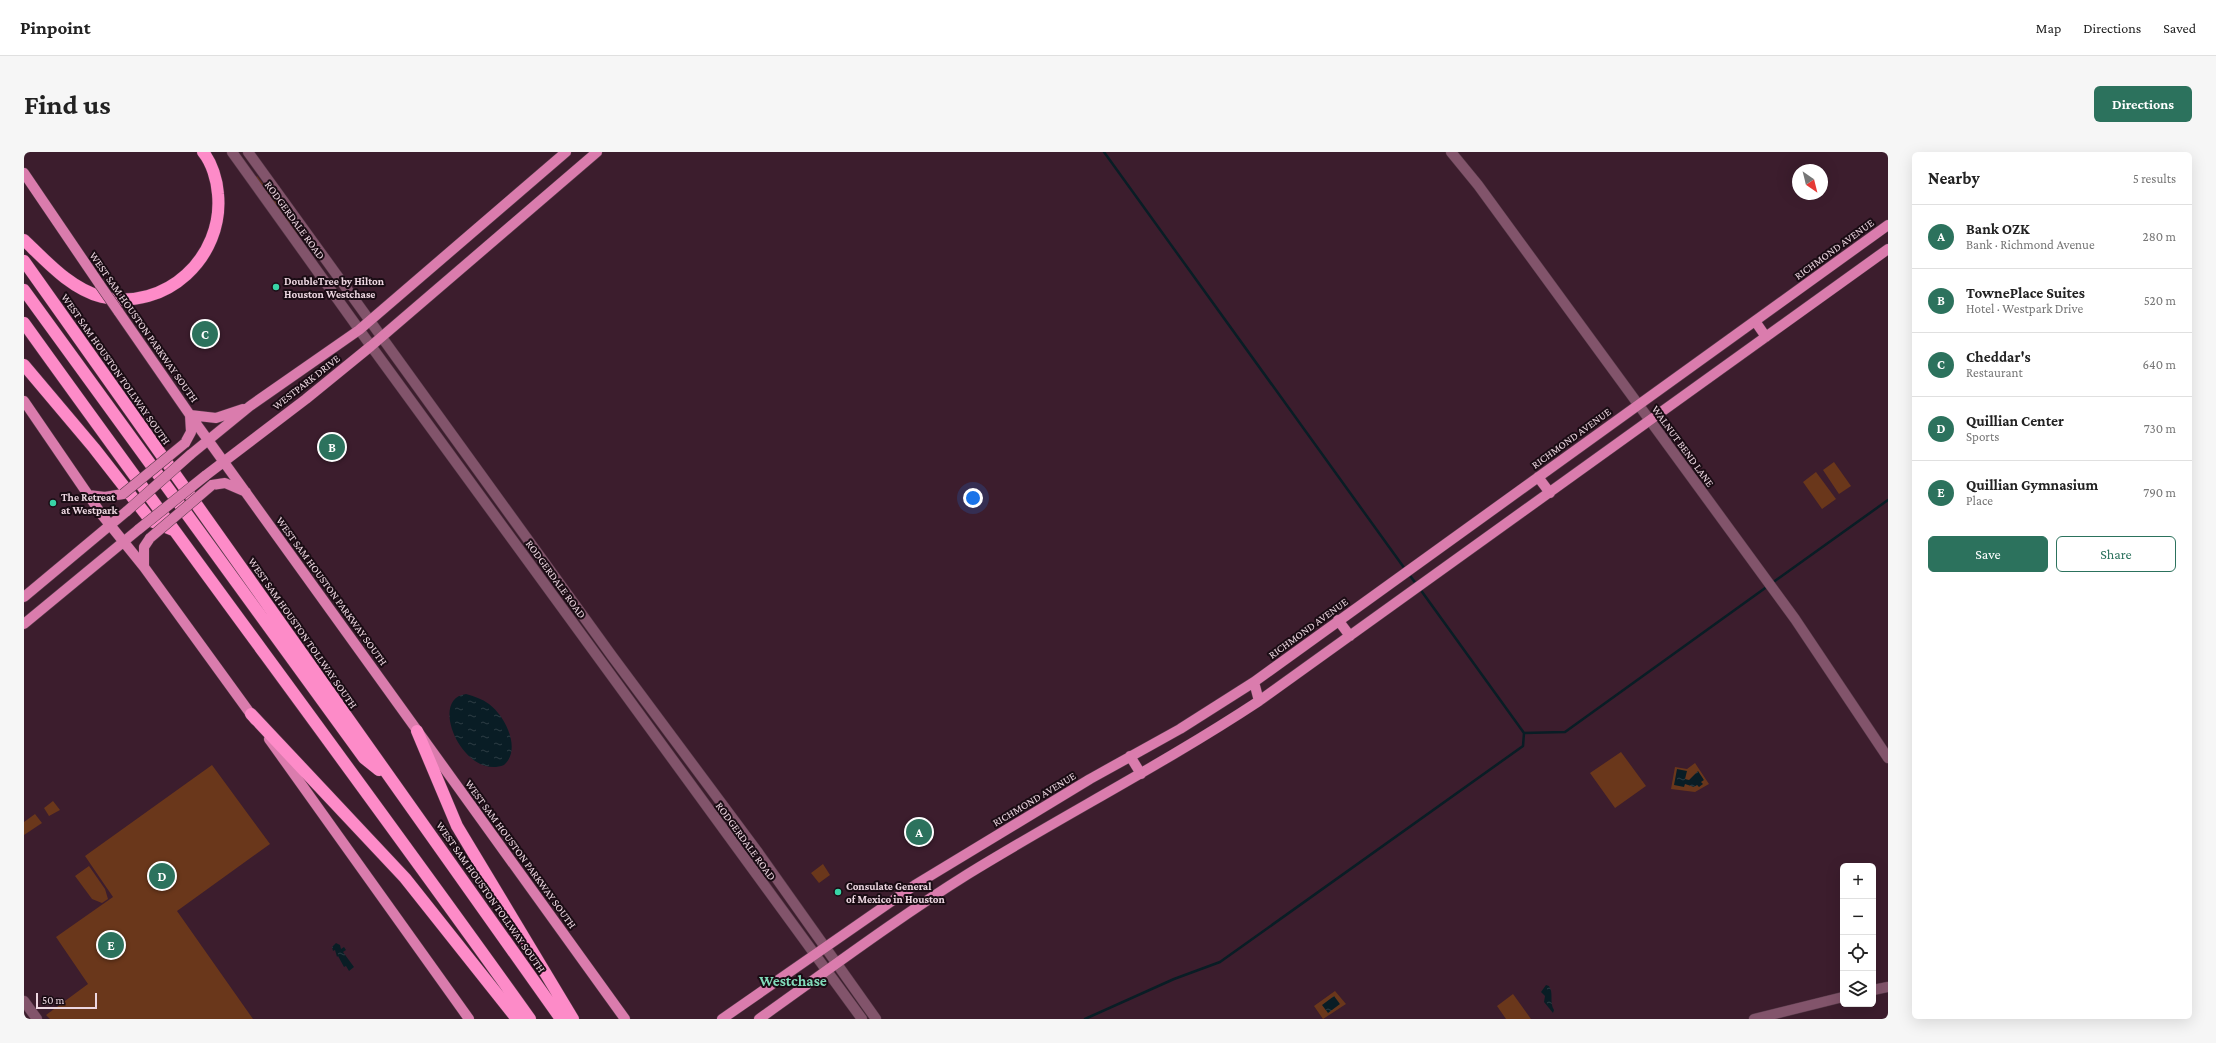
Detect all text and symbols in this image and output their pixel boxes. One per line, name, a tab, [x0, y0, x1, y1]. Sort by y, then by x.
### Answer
text: Pinpoint	[20, 17, 91, 38]
text: Map	[2036, 20, 2061, 36]
text: Directions	[2083, 20, 2141, 36]
text: Saved	[2163, 20, 2196, 36]
button: Directions	[2094, 86, 2192, 122]
text: Find us	[24, 89, 111, 120]
north arrow	[1792, 164, 1828, 200]
text: Nearby	[1928, 169, 1980, 188]
text: 5 results	[2133, 171, 2176, 186]
street label: RODGERDALE ROAD	[263, 179, 327, 261]
street label: RICHMOND AVENUE	[1792, 216, 1876, 282]
text: Bank OZK	[1966, 221, 2030, 237]
text: A	[1937, 229, 1945, 244]
text: 280 m	[2143, 229, 2176, 244]
text: Bank · Richmond Avenue	[1966, 237, 2095, 252]
street label: WEST SAM HOUSTON PARKWAY SOUTH	[87, 250, 201, 404]
place label: DoubleTree by Hilton Houston Westchase	[284, 275, 385, 300]
marker: DoubleTree by Hilton Houston Westchase	[271, 282, 281, 292]
text: TownePlace Suites	[1966, 285, 2085, 301]
street label: WEST SAM HOUSTON TOLLWAY SOUTH	[59, 291, 173, 447]
text: B	[1937, 293, 1945, 308]
text: 520 m	[2144, 293, 2176, 308]
text: Hotel · Westpark Drive	[1966, 301, 2083, 316]
pin: C	[192, 319, 218, 349]
text: Cheddar's	[1966, 349, 2031, 365]
street label: WESTPARK DRIVE	[270, 352, 342, 412]
text: C	[1937, 357, 1945, 372]
text: 640 m	[2143, 357, 2176, 372]
text: Restaurant	[1966, 365, 2023, 380]
street label: WALNUT BEND LANE	[1650, 403, 1716, 489]
street label: RICHMOND AVENUE	[1529, 405, 1613, 471]
text: Quillian Center	[1966, 413, 2064, 429]
text: D	[1937, 421, 1945, 436]
text: 730 m	[2144, 421, 2176, 436]
text: Sports	[1966, 429, 1999, 444]
pin: B	[319, 432, 345, 462]
text: Quillian Gymnasium	[1966, 477, 2098, 493]
text: E	[1937, 485, 1945, 500]
text: 790 m	[2143, 485, 2176, 500]
your location	[963, 488, 983, 508]
place label: The Retreat at Westpark	[61, 491, 119, 516]
text: Place	[1966, 493, 1993, 508]
marker: The Retreat at Westpark	[48, 498, 58, 508]
street label: WEST SAM HOUSTON PARKWAY SOUTH	[274, 514, 390, 668]
button: Save	[1928, 536, 2048, 572]
button: Share	[2056, 536, 2176, 572]
street label: RODGERDALE ROAD	[524, 538, 588, 620]
street label: WEST SAM HOUSTON TOLLWAY SOUTH	[246, 555, 360, 711]
street label: RICHMOND AVENUE	[1266, 595, 1350, 661]
street label: RICHMOND AVENUE	[990, 769, 1078, 829]
street label: WEST SAM HOUSTON PARKWAY SOUTH	[463, 777, 579, 931]
street label: RODGERDALE ROAD	[714, 800, 778, 882]
pin: A	[906, 817, 932, 847]
street label: WEST SAM HOUSTON TOLLWAY SOUTH	[434, 819, 548, 975]
pin: D	[149, 861, 175, 891]
map controls	[1840, 863, 1876, 1007]
button: +	[1840, 863, 1876, 899]
place label: Consulate General of Mexico in Houston	[846, 880, 946, 905]
marker: Consulate General of Mexico in Houston	[833, 887, 843, 897]
button: −	[1840, 899, 1876, 935]
pin: E	[98, 930, 124, 960]
button: locate	[1840, 935, 1876, 971]
button: layers	[1840, 971, 1876, 1007]
district label: Westchase	[758, 973, 827, 989]
scale bar	[36, 991, 97, 1010]
text: 50 m	[42, 994, 64, 1006]

